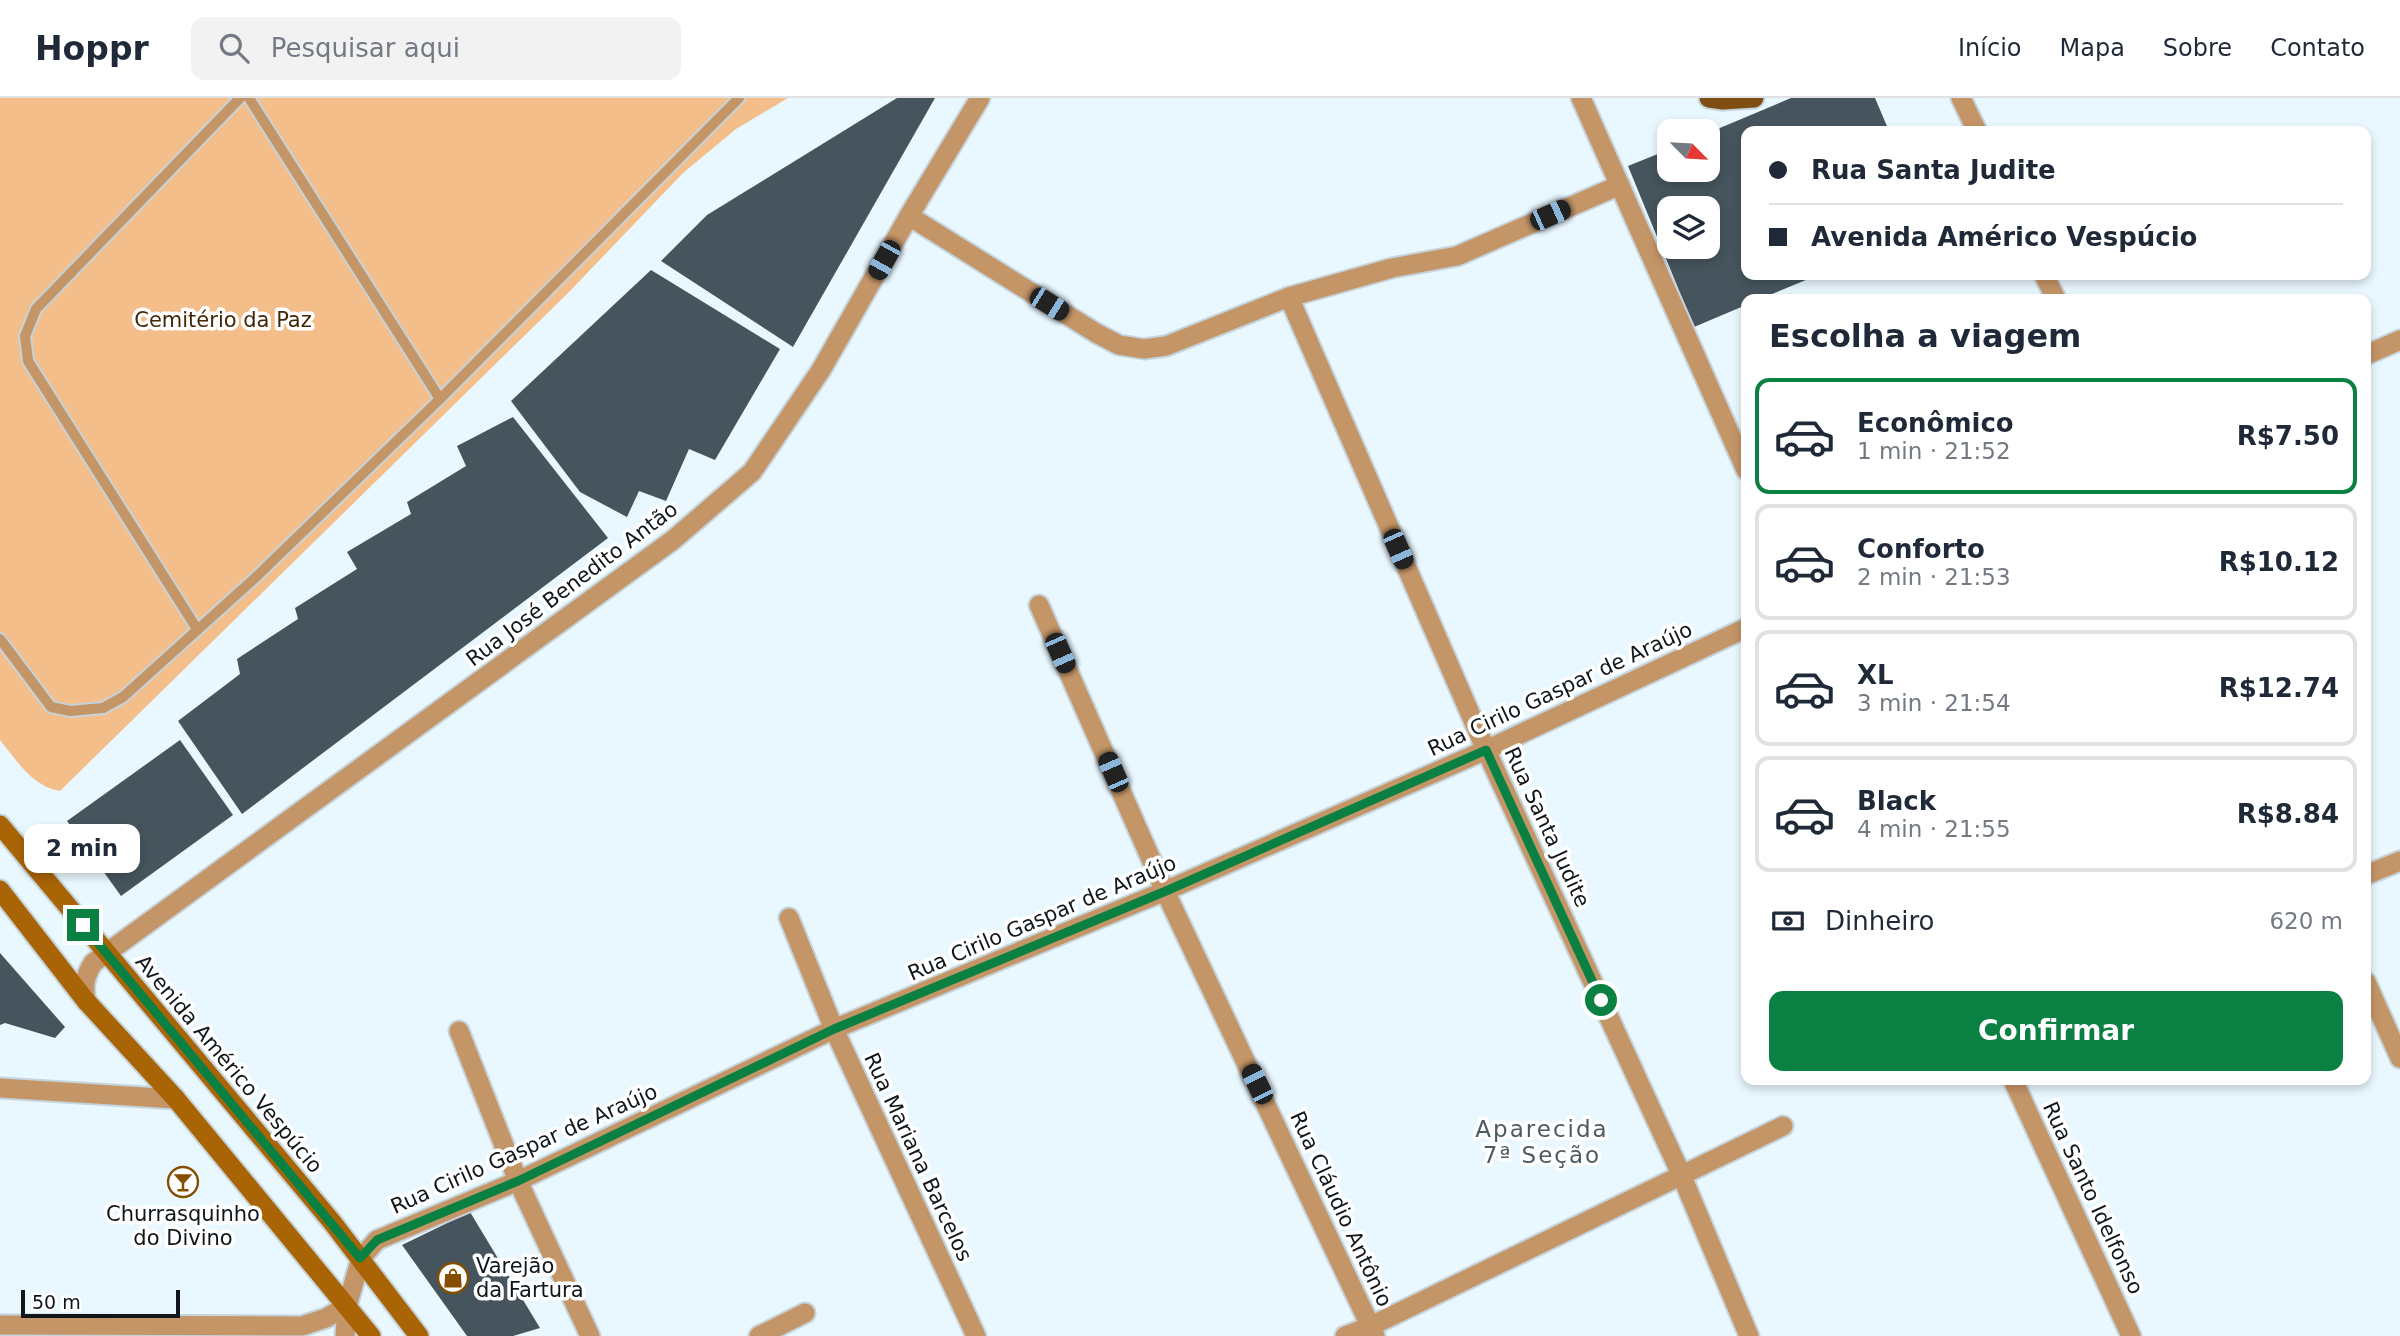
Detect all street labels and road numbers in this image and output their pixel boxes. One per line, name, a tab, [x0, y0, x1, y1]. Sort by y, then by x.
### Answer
street label: Rua José Benedito Antão	[462, 497, 682, 671]
street label: Rua Cirilo Gaspar de Araújo	[1424, 617, 1696, 761]
street label: Rua Santa Judite	[1499, 743, 1595, 911]
street label: Rua Cirilo Gaspar de Araújo	[904, 850, 1180, 986]
street label: Avenida Américo Vespúcio	[131, 950, 327, 1178]
street label: Rua Mariana Barcelos	[859, 1049, 977, 1265]
street label: Rua Cirilo Gaspar de Araújo	[387, 1079, 661, 1219]
street label: Rua Santo Idelfonso	[2038, 1098, 2148, 1298]
street label: Rua Cláudio Antônio	[1285, 1108, 1397, 1310]

